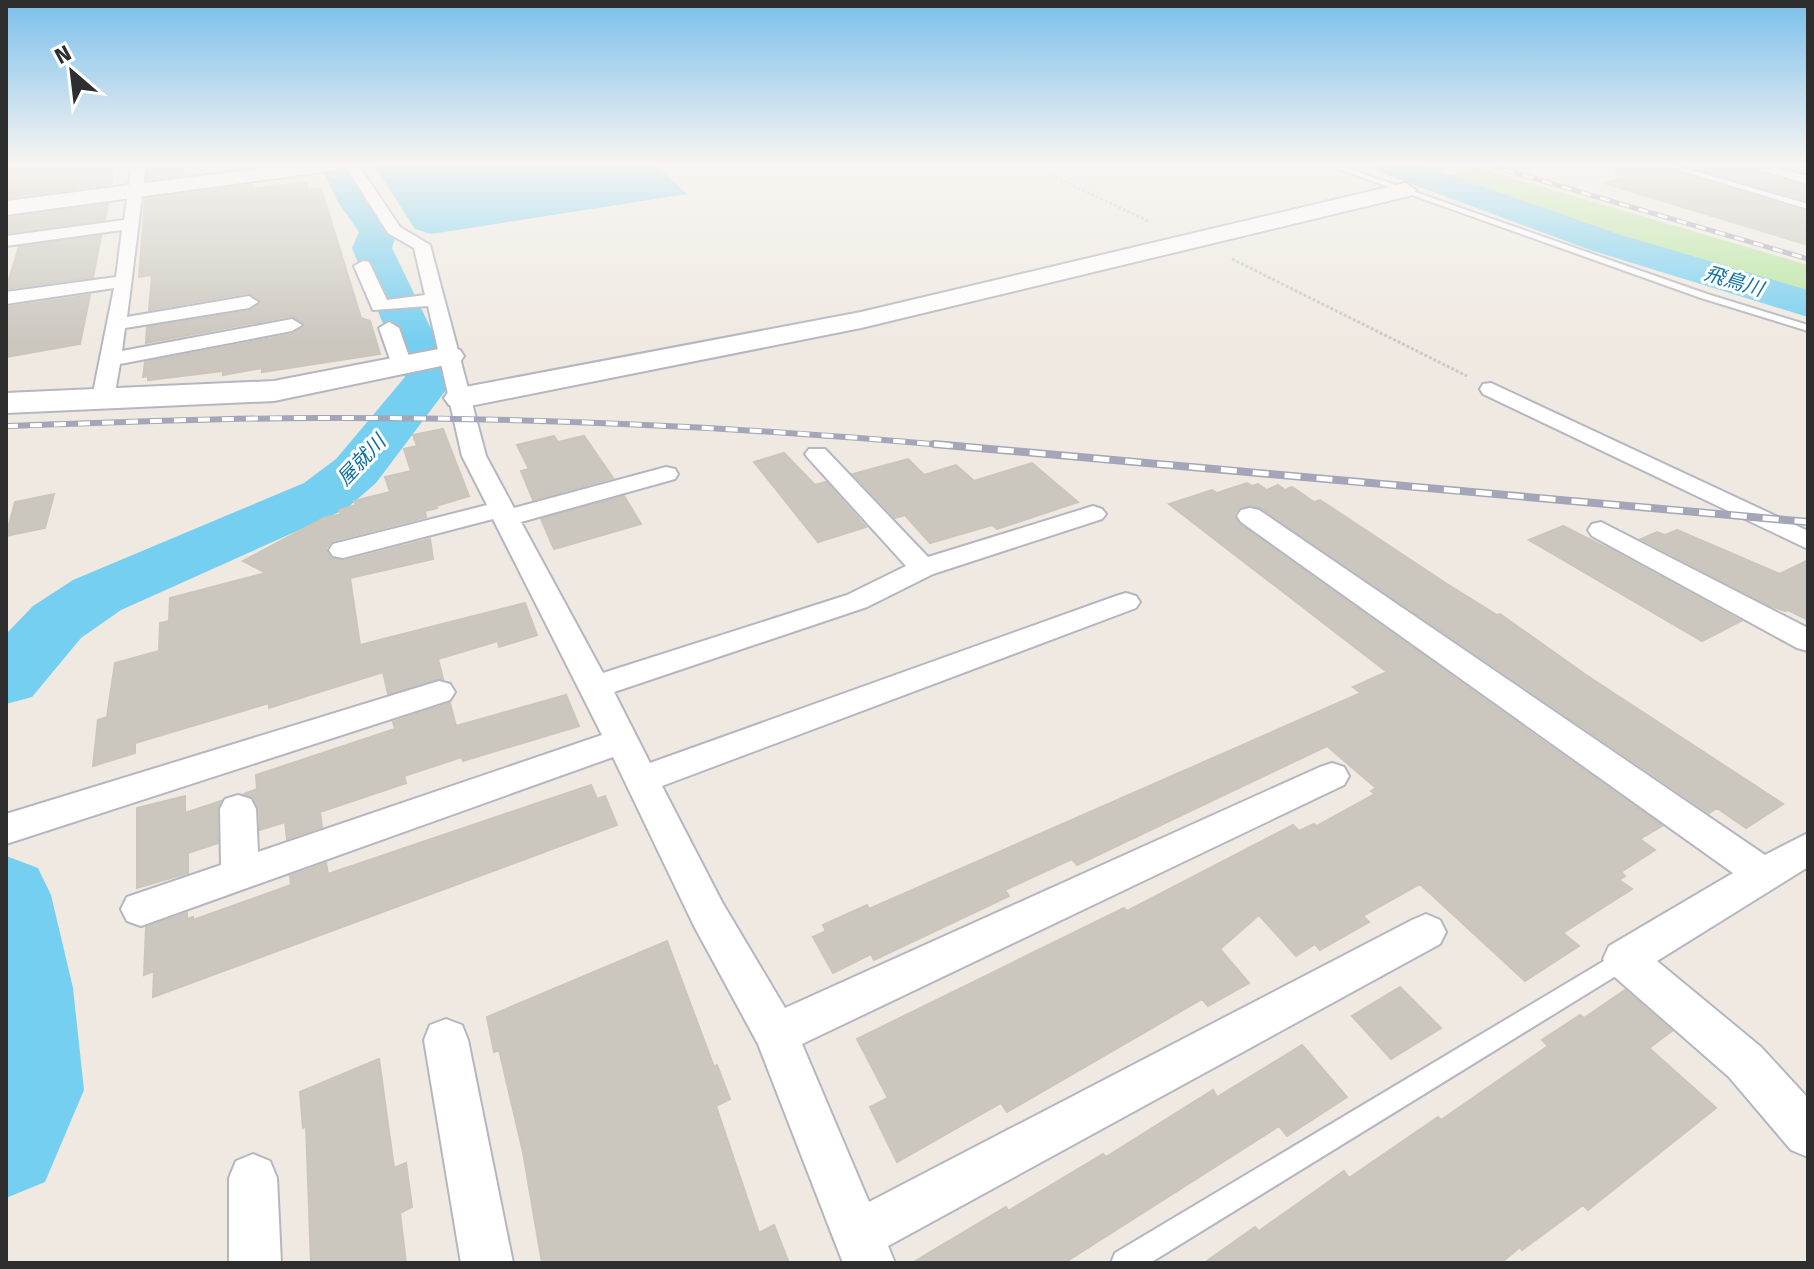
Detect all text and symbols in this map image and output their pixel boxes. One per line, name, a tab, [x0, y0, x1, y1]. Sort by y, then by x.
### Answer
north arrow	[32, 32, 112, 112]
text: N	[50, 39, 76, 70]
water label: 飛鳥川	[1702, 261, 1768, 302]
water label: 屋就川	[332, 428, 392, 490]

